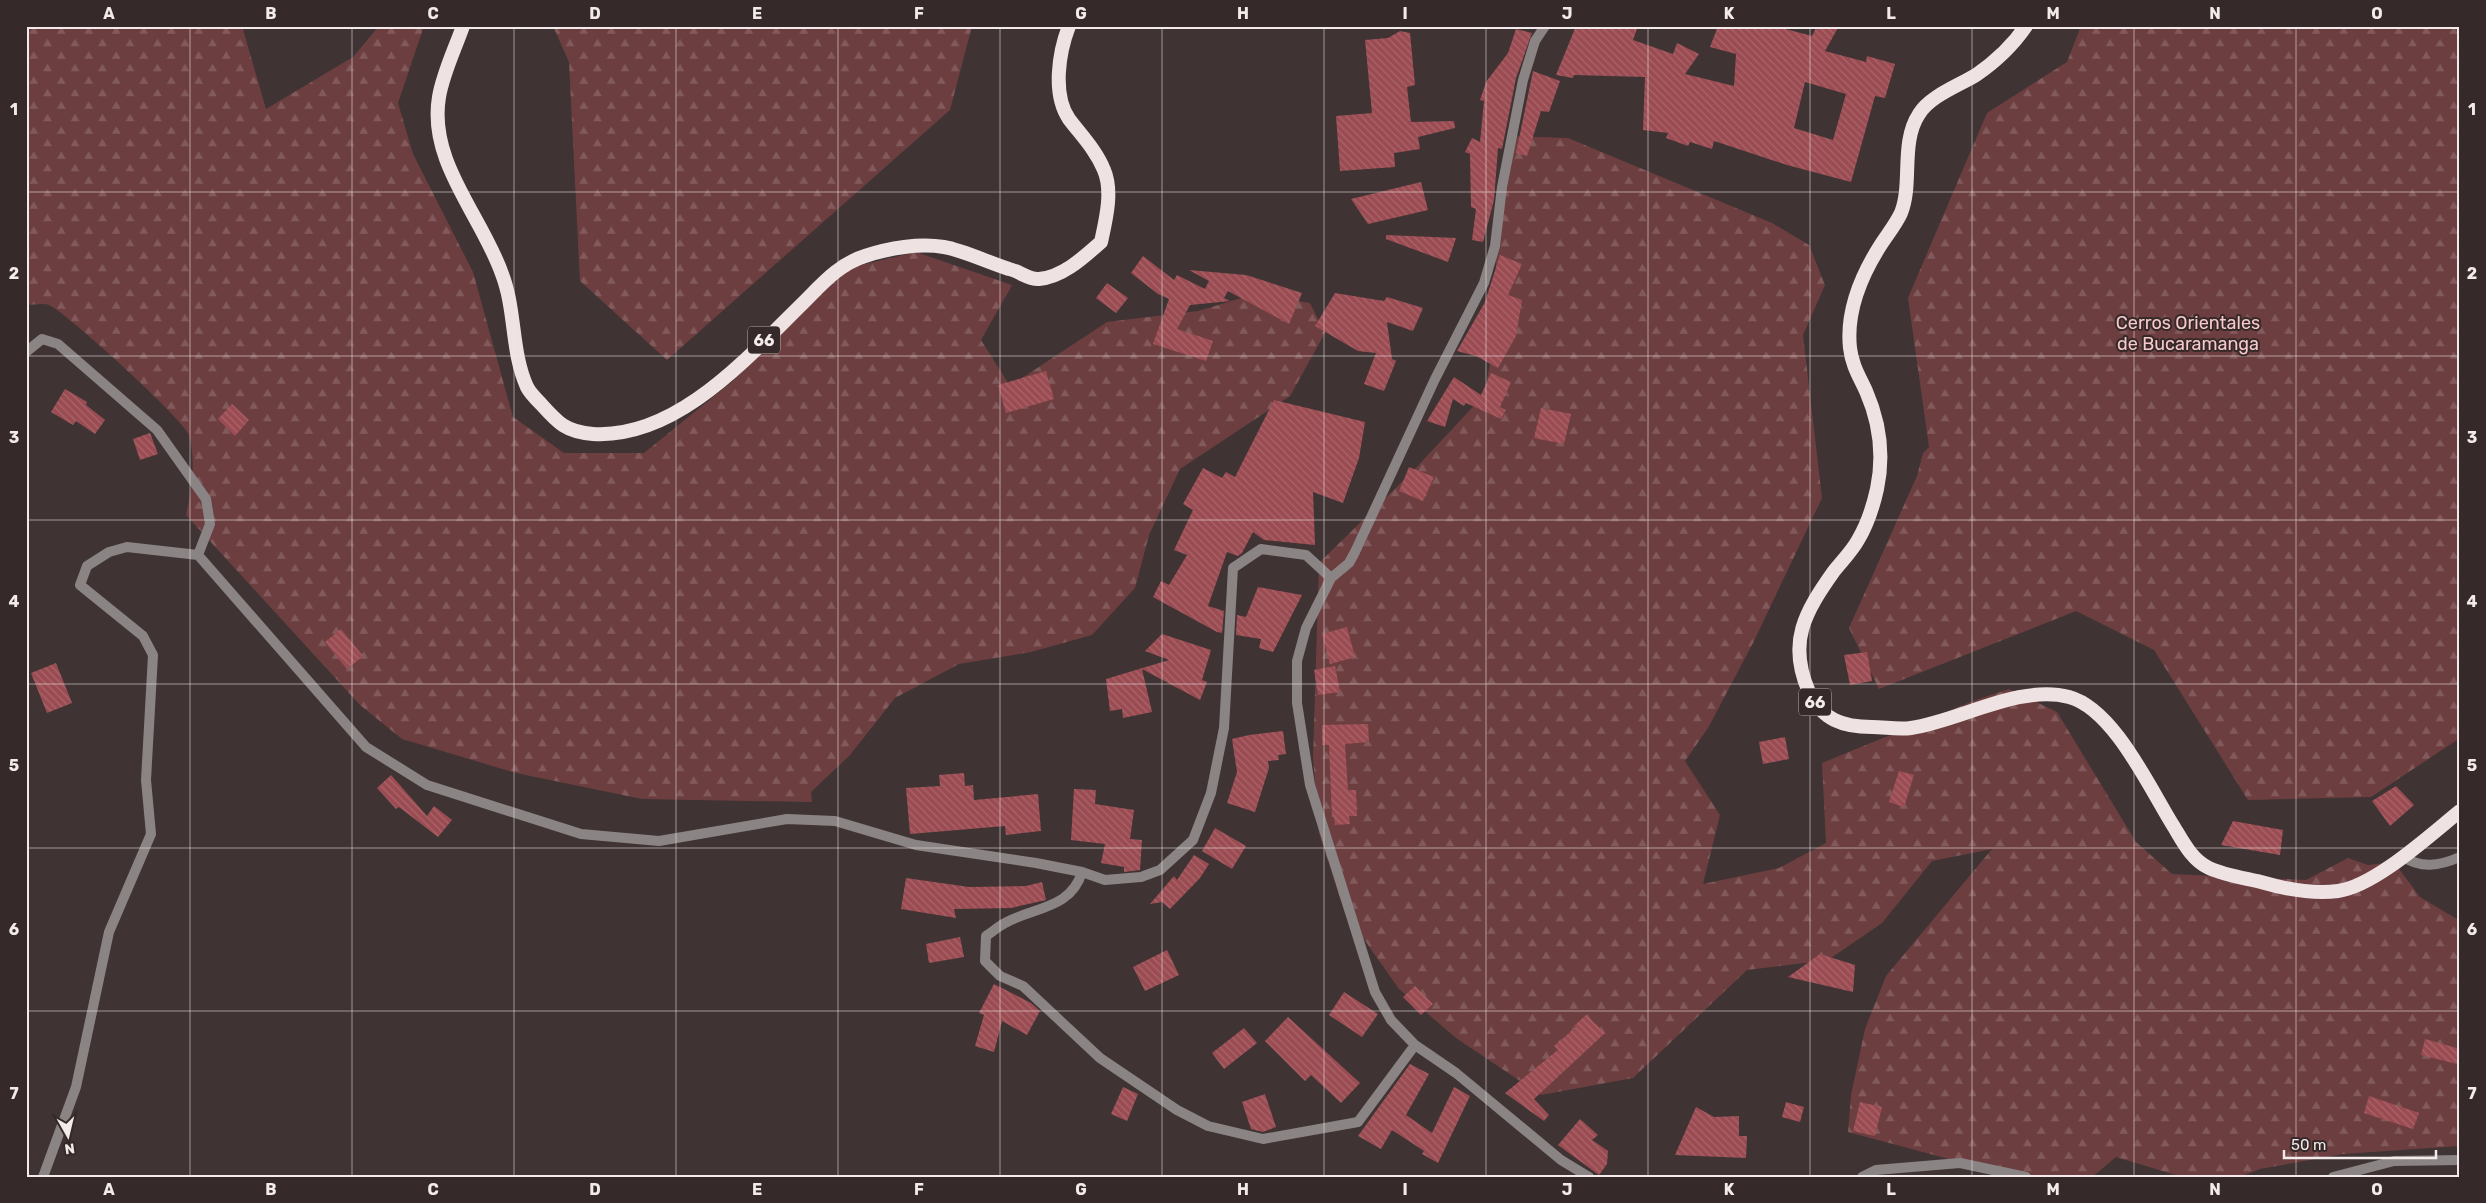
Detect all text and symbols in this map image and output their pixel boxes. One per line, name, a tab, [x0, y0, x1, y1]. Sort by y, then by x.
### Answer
text: A	[103, 4, 115, 23]
text: B	[265, 4, 277, 23]
text: C	[427, 4, 439, 23]
text: D	[589, 4, 601, 23]
text: E	[752, 4, 762, 23]
text: F	[914, 4, 924, 23]
text: G	[1075, 4, 1087, 23]
text: H	[1237, 4, 1249, 23]
text: I	[1402, 4, 1408, 23]
text: J	[1562, 4, 1572, 23]
text: K	[1724, 4, 1735, 23]
text: L	[1886, 4, 1896, 23]
text: M	[2046, 4, 2060, 23]
text: N	[2209, 4, 2221, 23]
text: O	[2371, 4, 2383, 23]
text: 1	[10, 100, 18, 119]
text: 1	[2468, 100, 2476, 119]
text: 2	[9, 264, 19, 283]
text: 2	[2467, 264, 2477, 283]
park label: Cerros Orientales de Bucaramanga	[2116, 312, 2260, 355]
road number: 66	[748, 326, 780, 354]
text: 3	[9, 428, 19, 447]
text: 3	[2467, 428, 2477, 447]
text: 4	[9, 592, 20, 611]
text: 4	[2467, 592, 2478, 611]
road number: 66	[1799, 689, 1831, 716]
text: 5	[9, 756, 19, 775]
text: 5	[2467, 756, 2477, 775]
text: 6	[9, 920, 19, 939]
text: 6	[2467, 920, 2477, 939]
text: 7	[9, 1084, 19, 1103]
text: 7	[2467, 1084, 2477, 1103]
north arrow	[42, 1110, 92, 1160]
scale bar	[2284, 1128, 2436, 1160]
text: 50 m	[2291, 1136, 2326, 1154]
text: N	[64, 1139, 76, 1157]
text: A	[103, 1180, 115, 1199]
text: B	[265, 1180, 277, 1199]
text: C	[427, 1180, 439, 1199]
text: D	[589, 1180, 601, 1199]
text: E	[752, 1180, 762, 1199]
text: F	[914, 1180, 924, 1199]
text: G	[1075, 1180, 1087, 1199]
text: H	[1237, 1180, 1249, 1199]
text: I	[1402, 1180, 1408, 1199]
text: J	[1562, 1180, 1572, 1199]
text: K	[1724, 1180, 1735, 1199]
text: L	[1886, 1180, 1896, 1199]
text: M	[2046, 1180, 2060, 1199]
text: N	[2209, 1180, 2221, 1199]
text: O	[2371, 1180, 2383, 1199]

